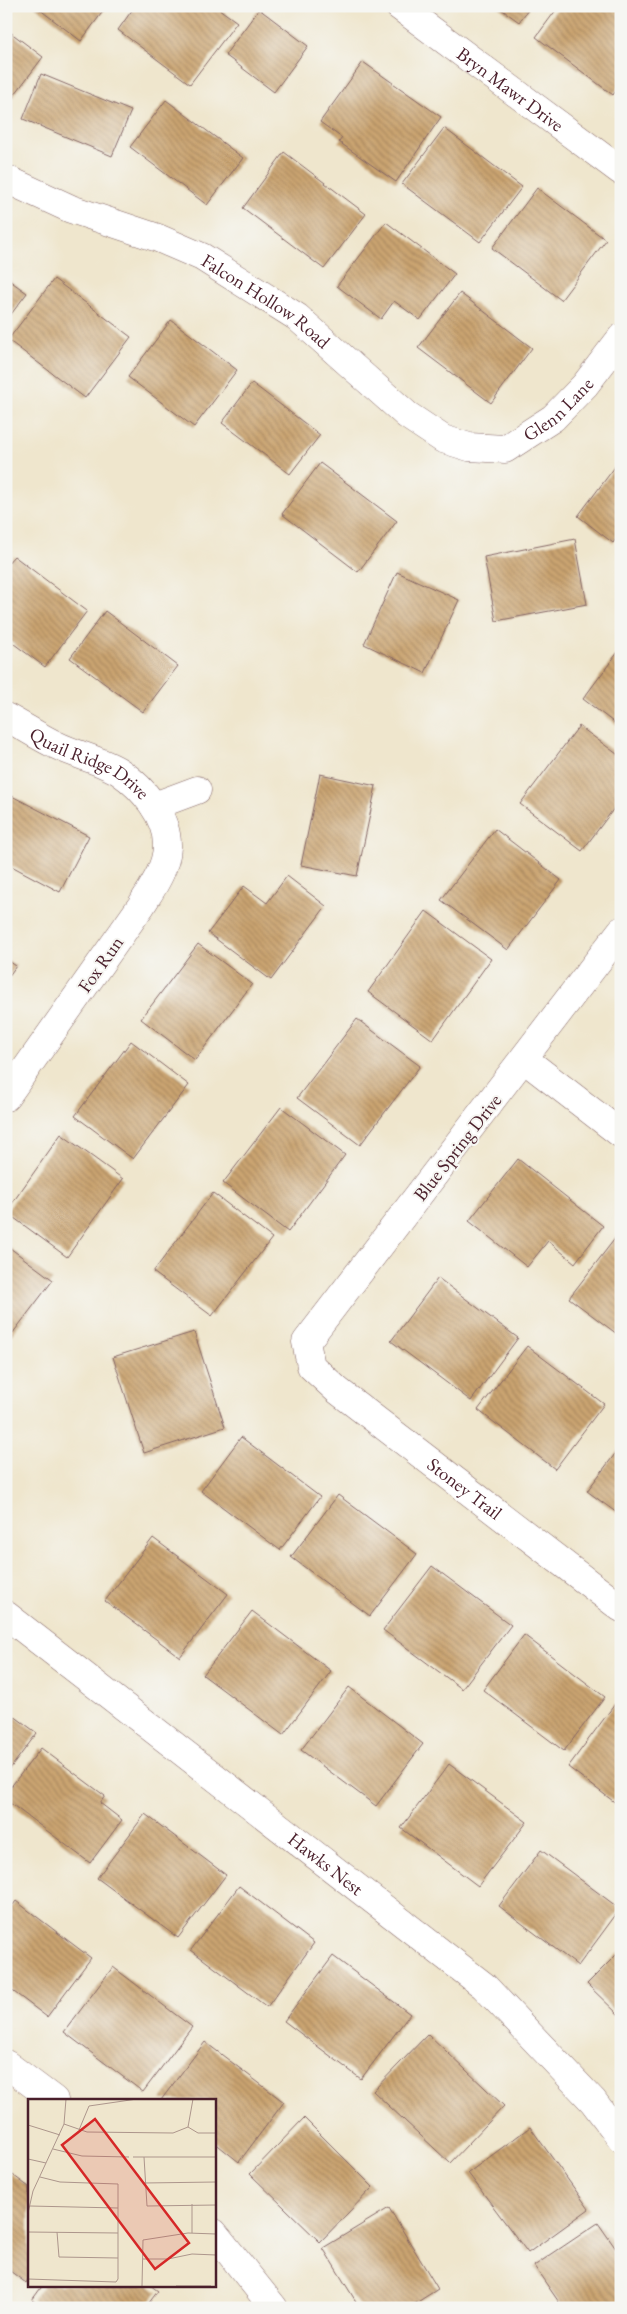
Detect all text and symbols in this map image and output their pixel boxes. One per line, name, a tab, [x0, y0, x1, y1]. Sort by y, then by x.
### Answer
street label: Bryn Mawr Drive	[452, 41, 569, 137]
street label: Falcon Hollow Road	[197, 248, 336, 354]
street label: Glenn Lane	[518, 373, 599, 447]
street label: Quail Ridge Drive	[25, 721, 155, 805]
street label: Fox Run	[72, 931, 129, 997]
street label: Blue Spring Drive	[408, 1089, 507, 1206]
street label: Stoney Trail	[422, 1452, 507, 1526]
street label: Hawks Nest	[283, 1827, 369, 1901]
inset map	[28, 2099, 215, 2286]

